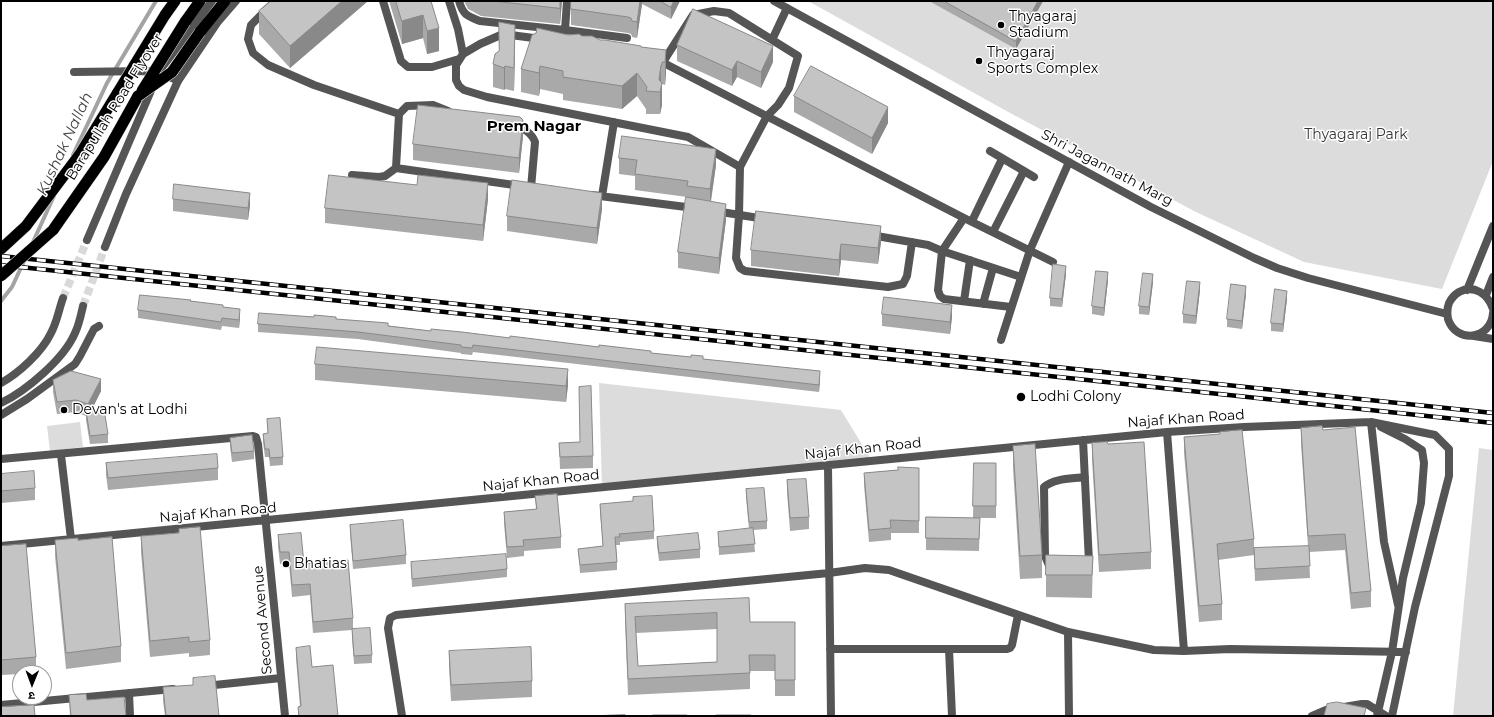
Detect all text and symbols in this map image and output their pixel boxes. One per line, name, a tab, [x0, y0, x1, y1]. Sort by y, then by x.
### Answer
place label: Thyagaraj Stadium	[1009, 9, 1077, 42]
marker: Thyagaraj Stadium	[996, 20, 1006, 30]
street label: Barapullah Road Flyover	[63, 30, 167, 184]
place label: Thyagaraj Sports Complex	[987, 45, 1098, 78]
marker: Thyagaraj Sports Complex	[974, 56, 984, 66]
water label: Kushak Nallah	[33, 90, 97, 198]
district label: Prem Nagar	[487, 118, 581, 136]
street label: Shri Jagannath Marg	[1038, 126, 1176, 210]
park label: Thyagaraj Park	[1304, 127, 1408, 143]
place label: Lodhi Colony	[1030, 389, 1121, 405]
marker: Lodhi Colony	[1015, 391, 1027, 403]
place label: Devan's at Lodhi	[72, 402, 187, 418]
marker: Devan's at Lodhi	[59, 405, 69, 415]
street label: Najaf Khan Road	[1127, 407, 1245, 431]
street label: Najaf Khan Road	[804, 435, 922, 463]
street label: Najaf Khan Road	[482, 467, 600, 495]
street label: Najaf Khan Road	[159, 500, 277, 526]
place label: Bhatias	[294, 556, 347, 572]
marker: Bhatias	[281, 559, 291, 569]
street label: Second Avenue	[250, 565, 276, 675]
north arrow	[12, 665, 52, 705]
text: उ	[28, 689, 35, 703]

